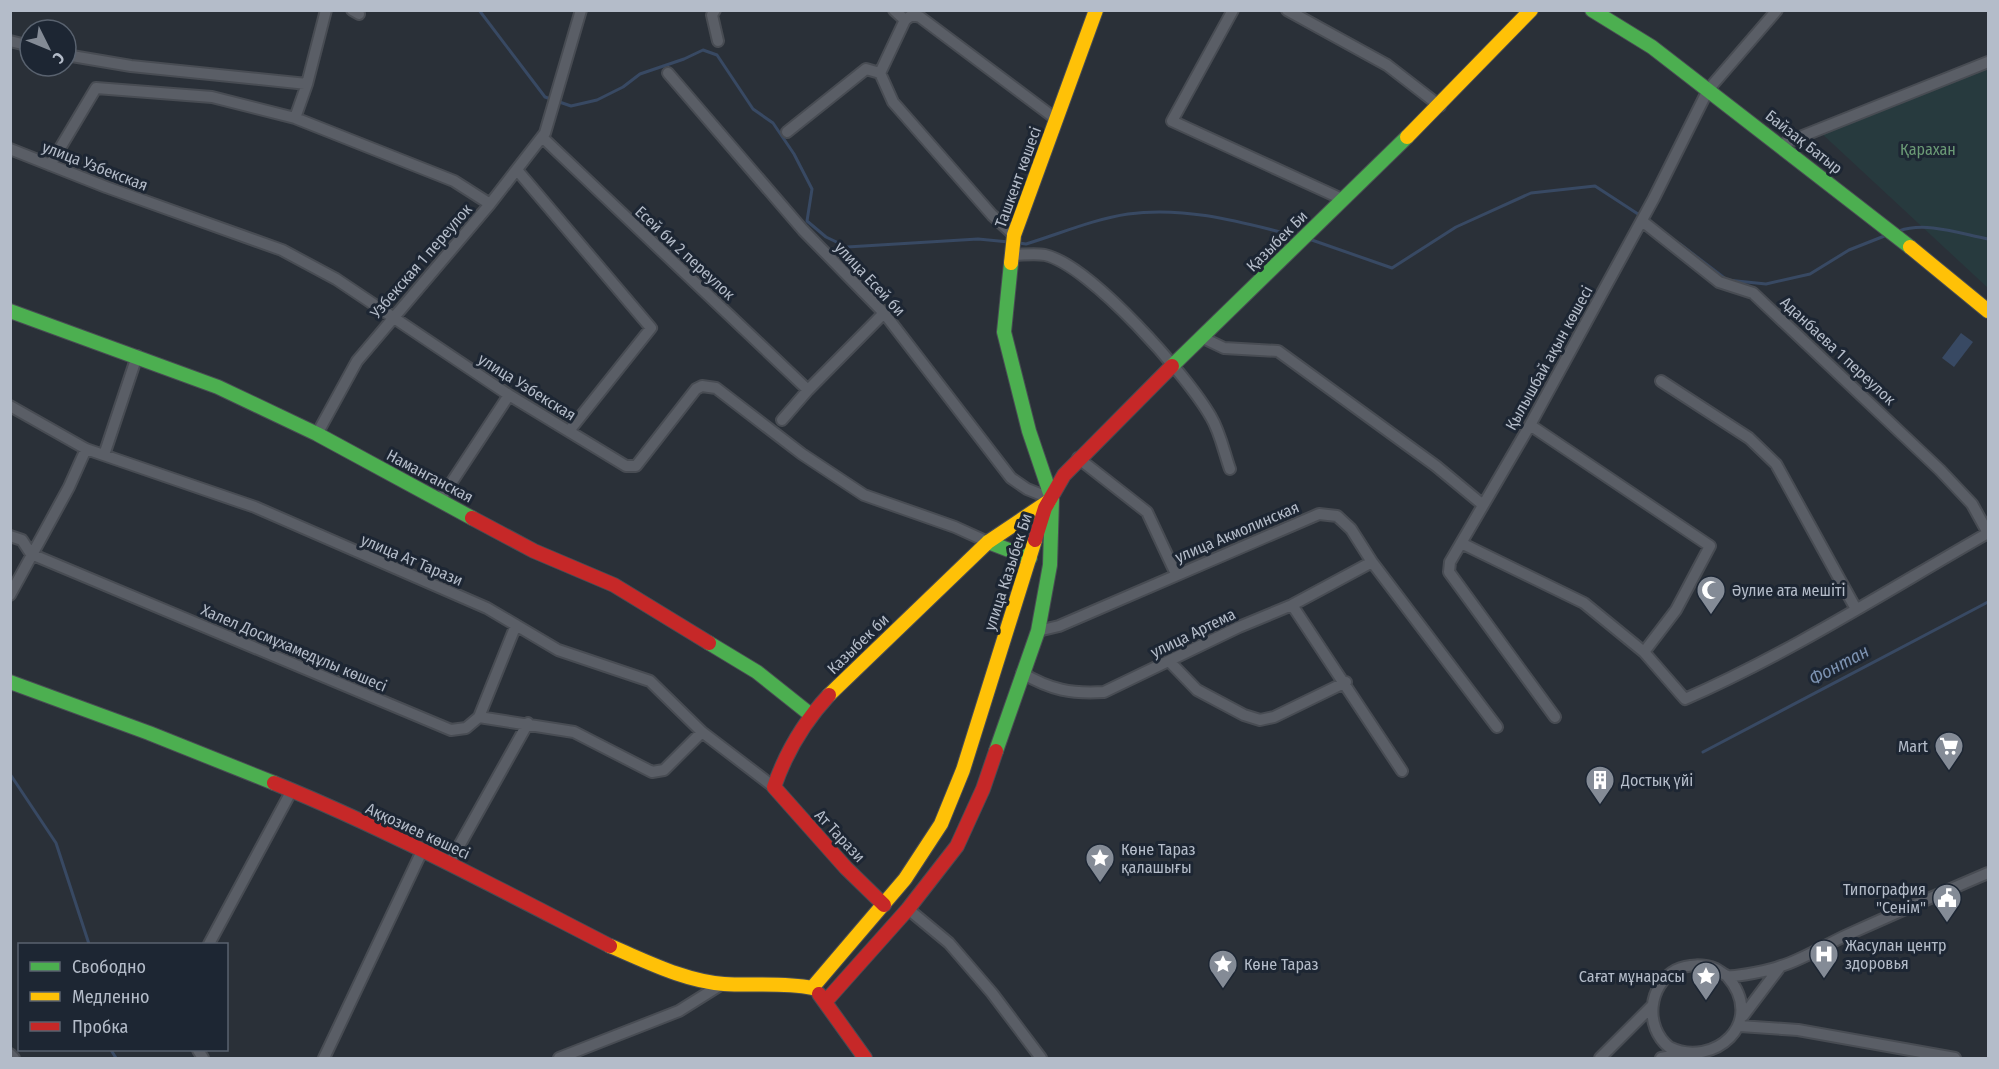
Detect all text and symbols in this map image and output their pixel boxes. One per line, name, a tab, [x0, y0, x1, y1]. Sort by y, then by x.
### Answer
north arrow	[18, 18, 78, 78]
text: С	[48, 48, 68, 68]
street label: Байзақ Батыр	[1762, 106, 1846, 178]
street label: Ташкент көшесі	[991, 124, 1045, 230]
street label: улица Узбекская	[40, 137, 150, 195]
park label: Қарахан	[1900, 140, 1956, 159]
street label: Узбекская 1 переулок	[366, 200, 476, 323]
street label: Есей би 2 переулок	[631, 202, 739, 304]
street label: Қазыбек Би	[1242, 206, 1312, 276]
street label: улица Есей би	[831, 238, 909, 320]
street label: Қылышбай ақын көшесі	[1501, 282, 1597, 434]
street label: Аданбаева 1 переулок	[1777, 293, 1900, 409]
street label: улица Узбекская	[475, 349, 579, 425]
street label: Наманганская	[383, 445, 477, 507]
street label: улица Акмолинская	[1172, 497, 1302, 567]
street label: улица Казыбек Би	[980, 511, 1036, 633]
street label: улица Ат Тарази	[358, 530, 466, 590]
mosque icon: Әулие ата мешіті	[1695, 574, 1727, 616]
place label: Әулие ата мешіті	[1732, 581, 1846, 600]
street label: Халел Досмұхамедұлы көшесі	[198, 600, 390, 696]
street label: улица Артема	[1148, 604, 1239, 662]
street label: Казыбек би	[823, 610, 893, 678]
water label: Фонтан	[1805, 640, 1873, 690]
supermarket icon: Mart	[1933, 730, 1965, 772]
place label: Mart	[1898, 737, 1929, 756]
building icon: Достық үйі	[1584, 764, 1616, 806]
place label: Достық үйі	[1620, 771, 1693, 790]
street label: Аққозиев көшесі	[363, 799, 473, 863]
street label: Ат Тарази	[811, 806, 869, 866]
place label: Көне Тараз қалашығы	[1121, 840, 1196, 877]
place icon: Көне Тараз қалашығы	[1084, 842, 1116, 884]
place label: Типография "Сенім"	[1843, 880, 1926, 917]
public building icon: Типография "Сенім"	[1931, 882, 1963, 924]
place label: Жасулан центр здоровья	[1845, 936, 1947, 973]
hospital icon: Жасулан центр здоровья	[1808, 938, 1840, 980]
legend	[18, 943, 228, 1051]
place icon: Көне Тараз	[1207, 948, 1239, 990]
place label: Көне Тараз	[1244, 955, 1319, 974]
text: Свободно	[72, 956, 146, 978]
place icon: Сағат мұнарасы	[1690, 960, 1722, 1002]
place label: Сағат мұнарасы	[1579, 967, 1685, 986]
text: Медленно	[72, 986, 150, 1008]
text: Пробка	[72, 1016, 128, 1038]

